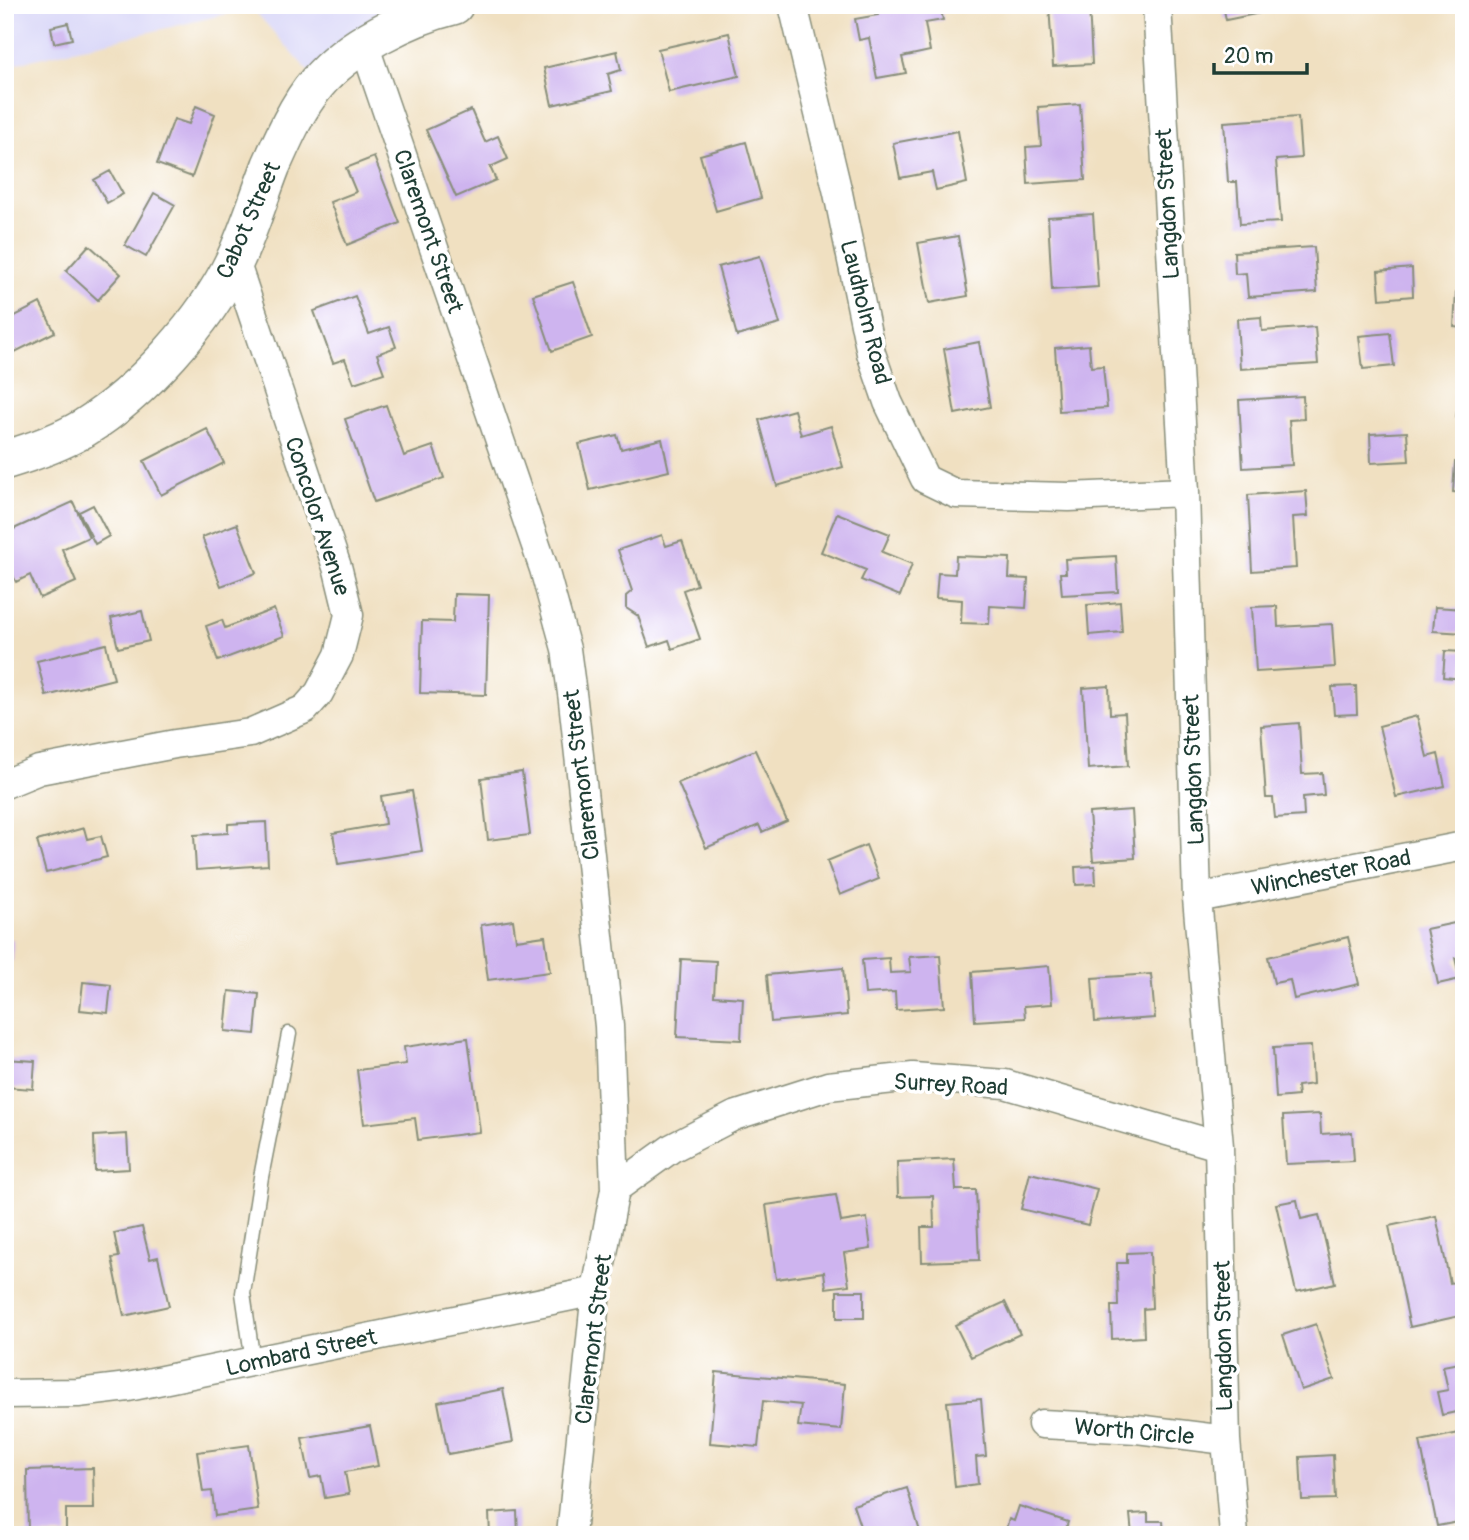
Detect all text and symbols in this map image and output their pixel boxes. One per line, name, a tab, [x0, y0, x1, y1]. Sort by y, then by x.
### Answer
scale bar	[1214, 32, 1306, 76]
text: 20 m	[1224, 43, 1273, 70]
street label: Langdon Street	[1149, 127, 1186, 280]
street label: Claremont Street	[387, 146, 470, 317]
street label: Cabot Street	[210, 156, 287, 283]
street label: Laudholm Road	[834, 237, 897, 387]
street label: Concolor Avenue	[278, 433, 357, 600]
street label: Claremont Street	[557, 687, 606, 862]
street label: Langdon Street	[1176, 693, 1211, 846]
street label: Winchester Road	[1249, 843, 1413, 902]
street label: Surrey Road	[893, 1067, 1009, 1102]
street label: Claremont Street	[569, 1252, 618, 1426]
street label: Langdon Street	[1208, 1260, 1239, 1412]
street label: Lombard Street	[223, 1322, 380, 1383]
street label: Worth Circle	[1073, 1412, 1196, 1451]

